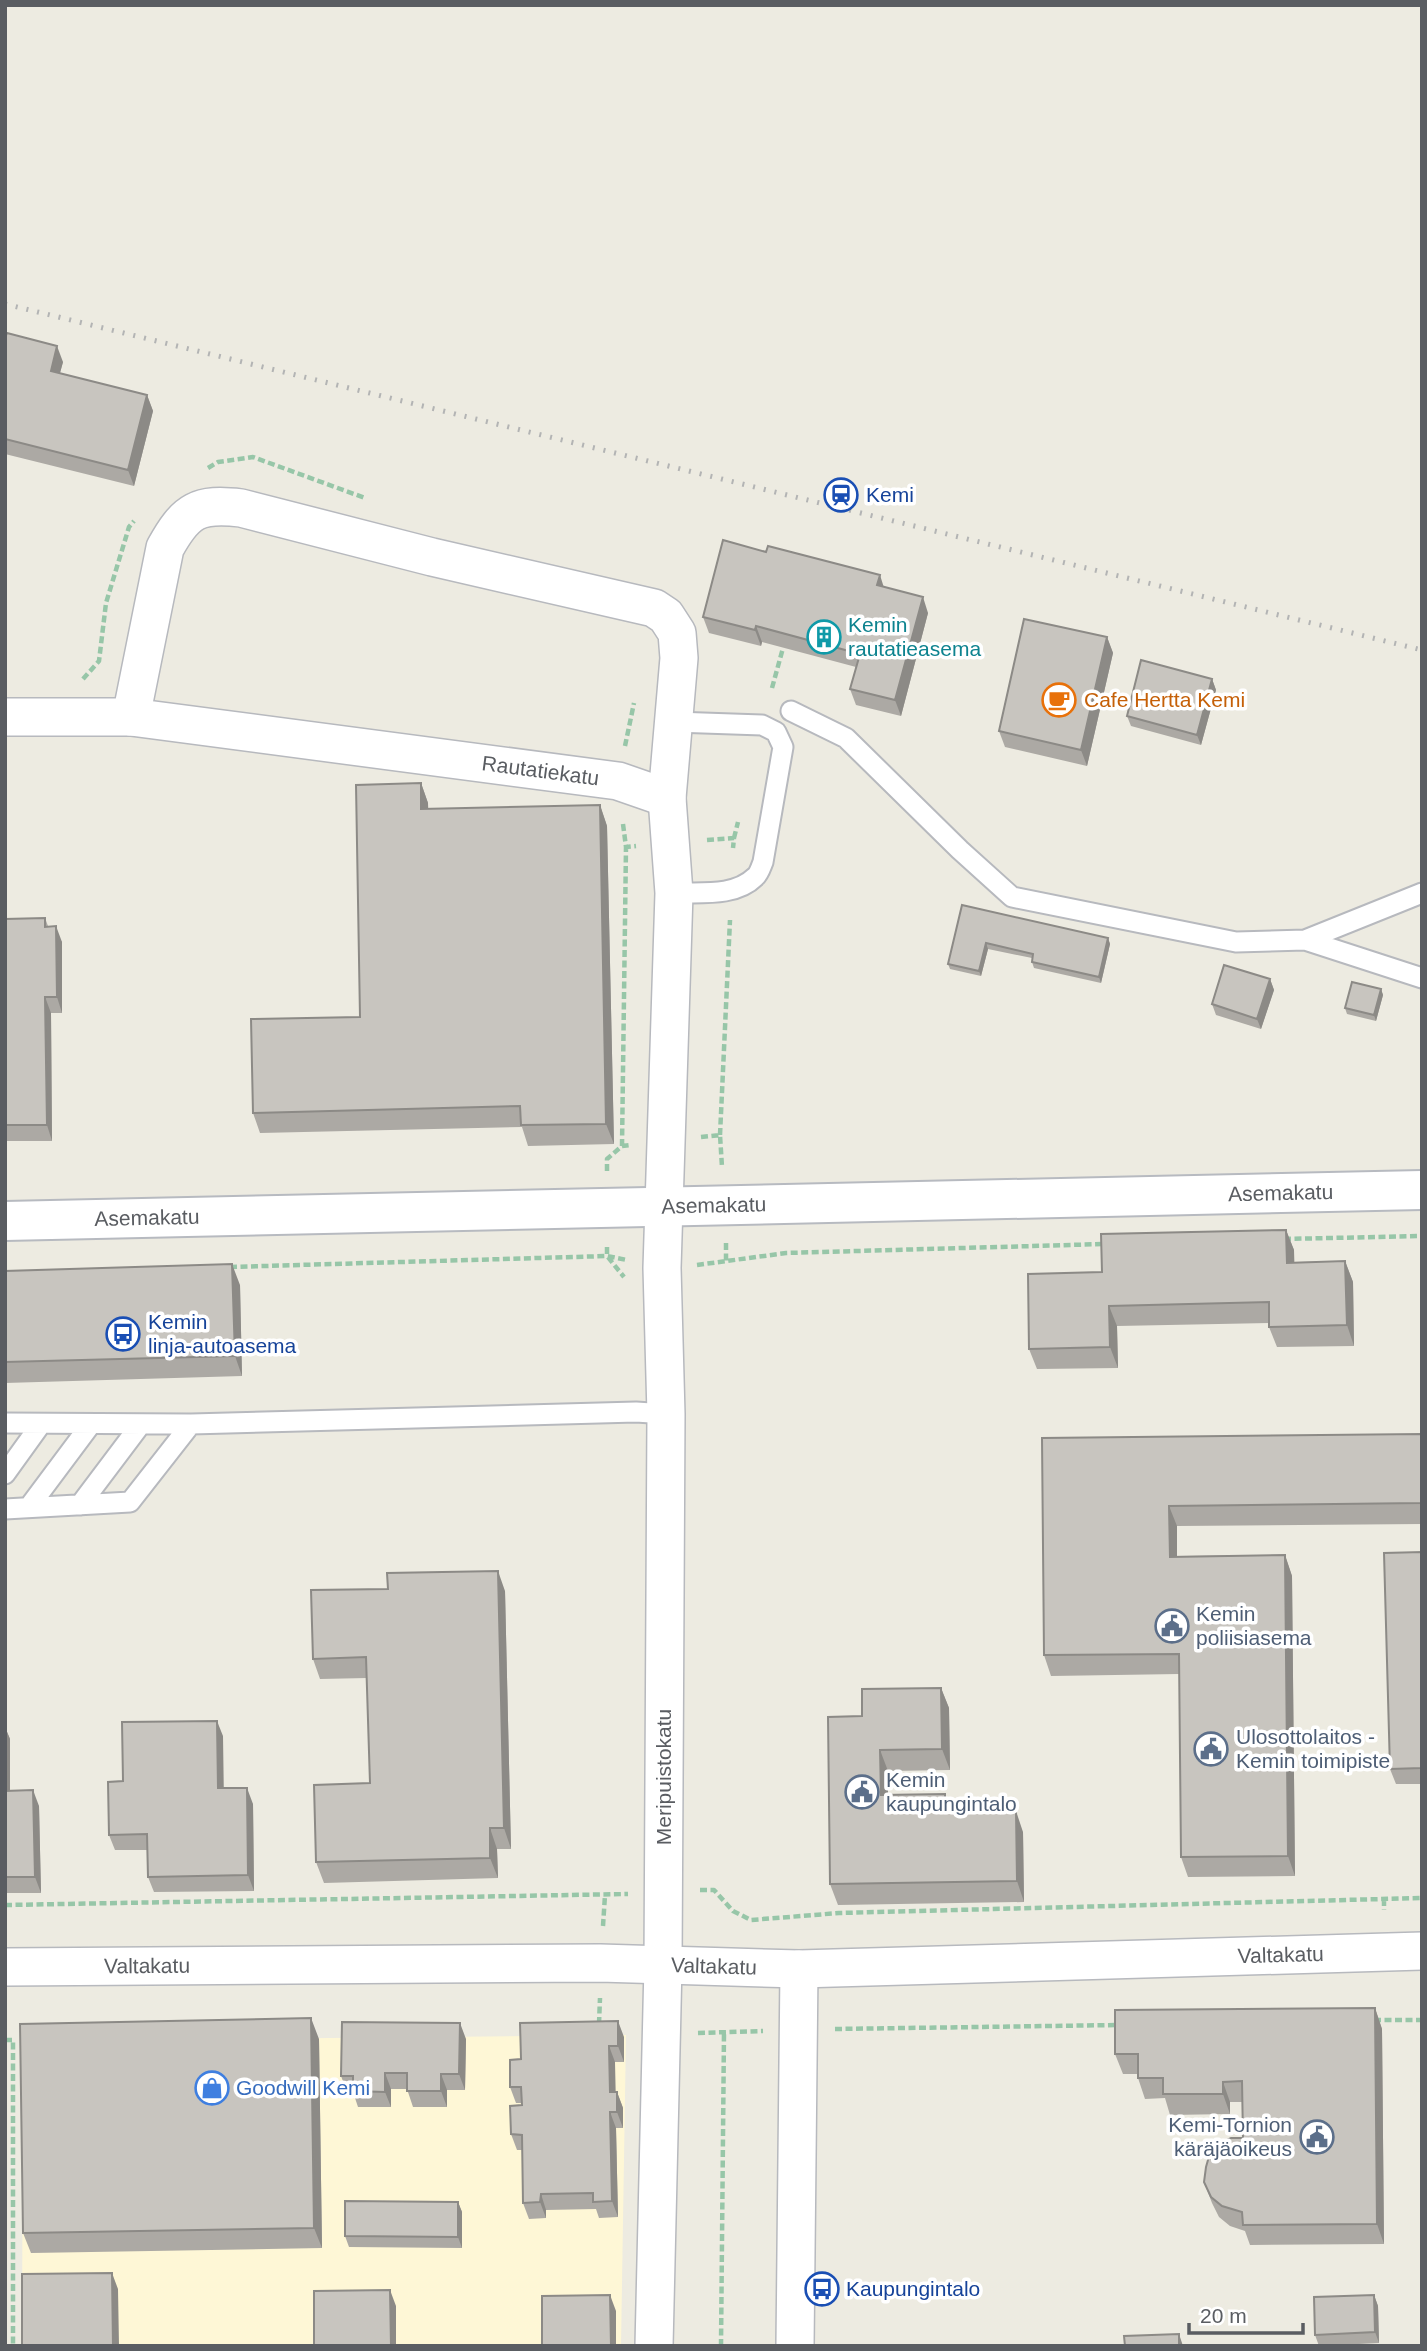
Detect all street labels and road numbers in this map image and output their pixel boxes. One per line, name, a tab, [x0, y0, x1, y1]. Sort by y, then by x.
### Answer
street label: Rautatiekatu	[481, 751, 601, 789]
street label: Asemakatu	[1228, 1180, 1333, 1205]
street label: Asemakatu	[661, 1192, 767, 1218]
street label: Asemakatu	[94, 1205, 200, 1230]
street label: Meripuistokatu	[652, 1709, 675, 1845]
street label: Valtakatu	[1237, 1942, 1324, 1967]
street label: Valtakatu	[671, 1953, 757, 1979]
street label: Valtakatu	[104, 1954, 190, 1977]

